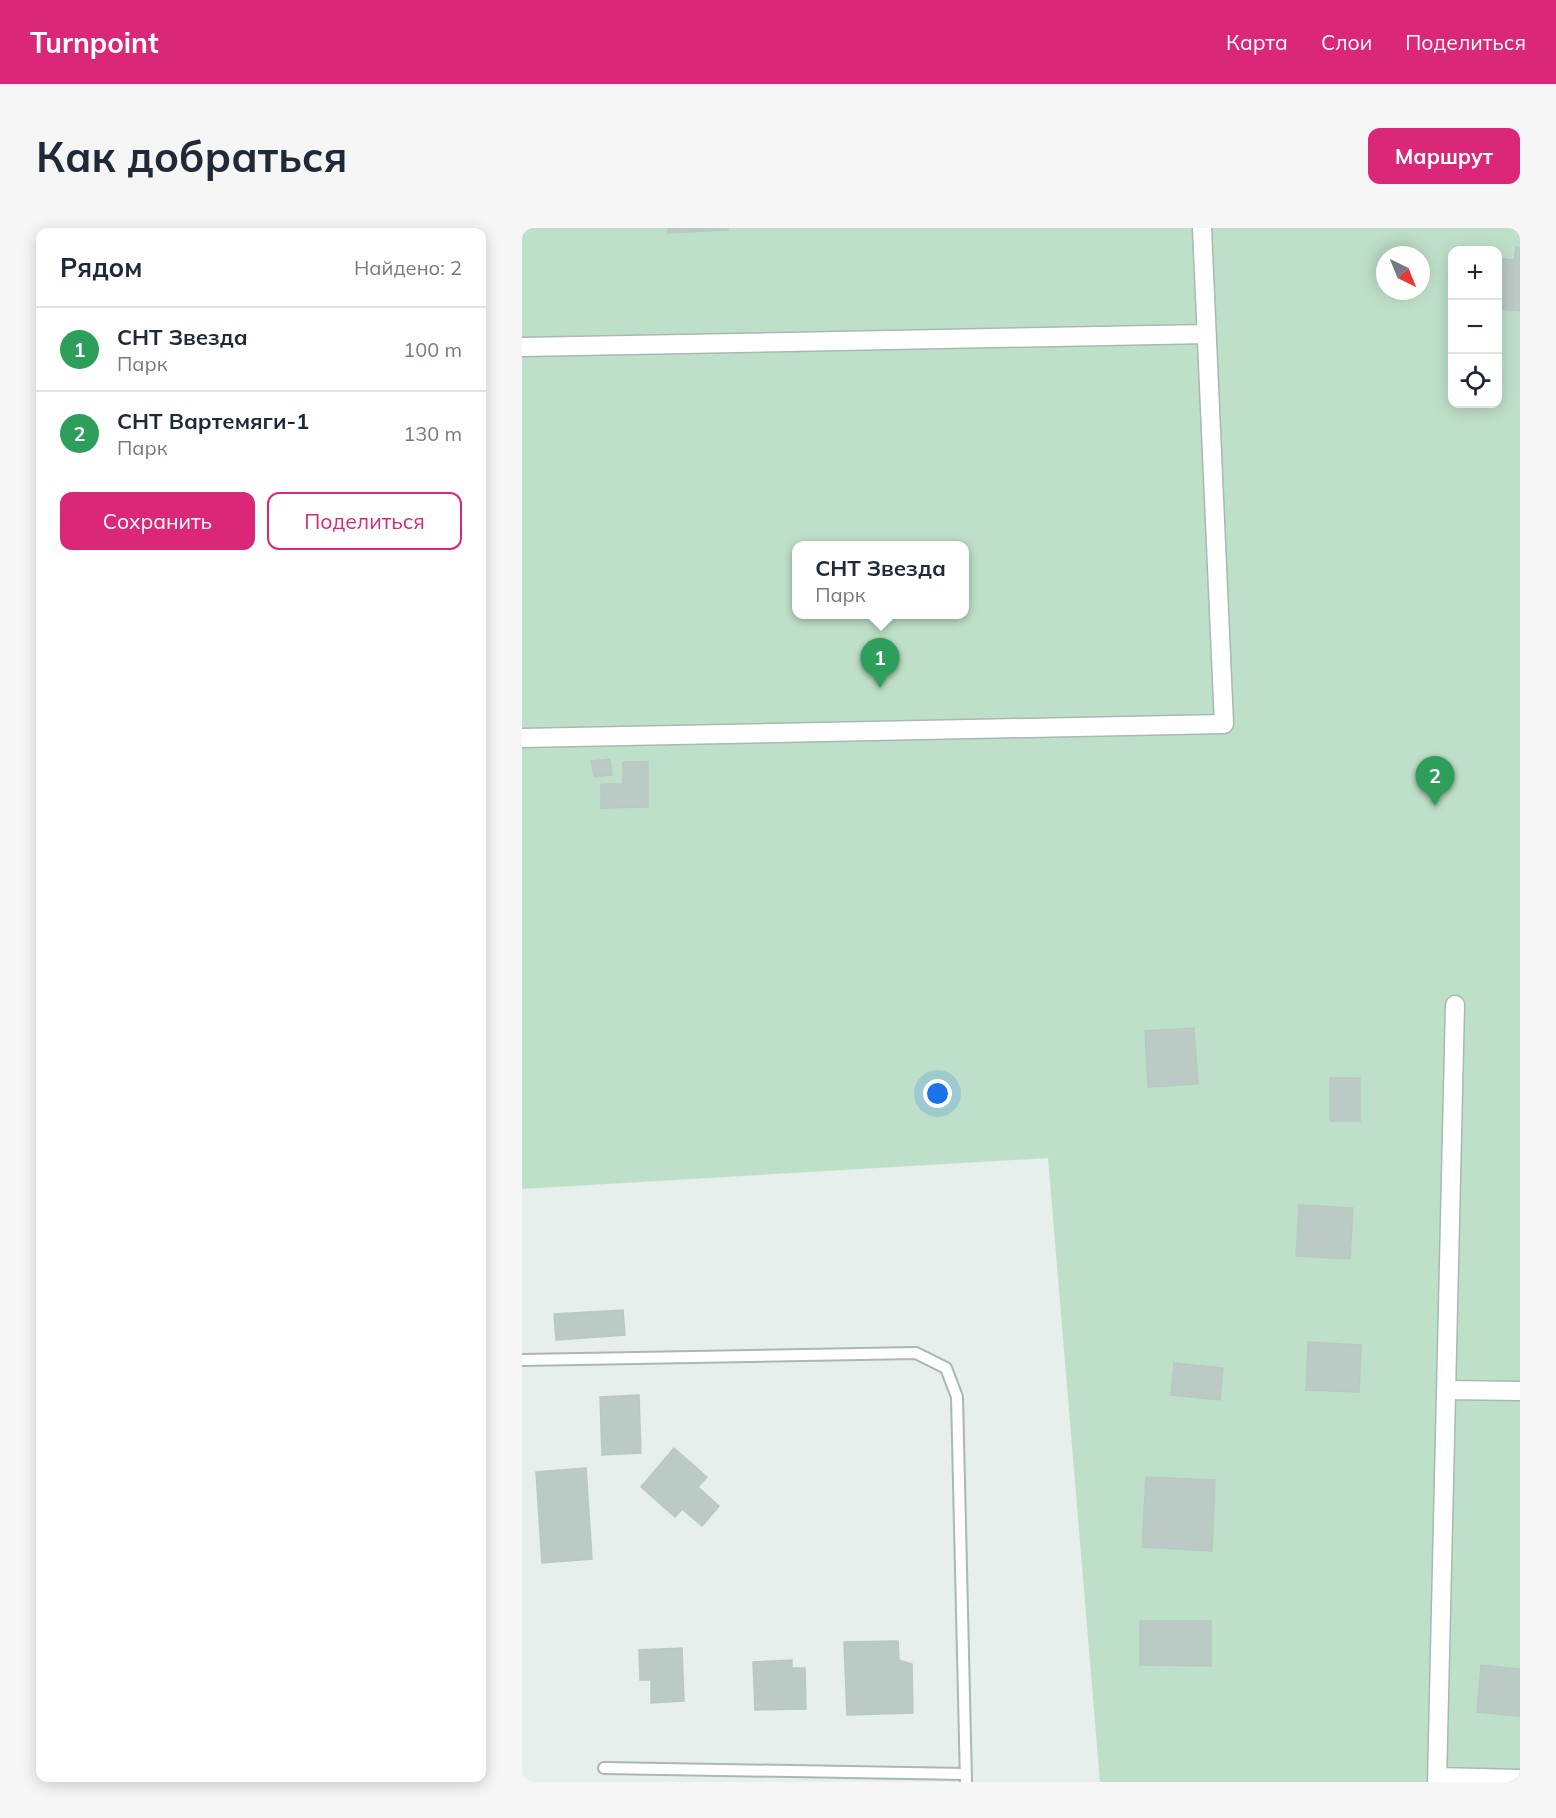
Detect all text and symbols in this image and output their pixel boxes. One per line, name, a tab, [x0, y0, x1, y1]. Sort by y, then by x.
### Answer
text: Turnpoint	[30, 25, 159, 60]
text: Карта	[1226, 29, 1288, 55]
text: Слои	[1321, 29, 1372, 55]
text: Поделиться	[1405, 29, 1526, 55]
button: Маршрут	[1368, 128, 1520, 184]
text: Как добраться	[36, 130, 348, 183]
north arrow	[1376, 246, 1430, 300]
map controls	[1448, 246, 1502, 408]
button: +	[1448, 246, 1502, 300]
text: Рядом	[60, 251, 143, 284]
text: Найдено: 2	[354, 255, 462, 280]
button: −	[1448, 300, 1502, 354]
text: СНТ Звезда	[117, 323, 248, 351]
text: 1	[74, 337, 86, 362]
text: 100 m	[403, 337, 462, 362]
text: Парк	[117, 351, 167, 376]
button: locate	[1448, 354, 1502, 408]
text: СНТ Вартемяги-1	[117, 407, 309, 435]
text: 2	[74, 421, 86, 446]
text: 130 m	[403, 421, 462, 446]
text: Парк	[117, 435, 167, 460]
button: Сохранить	[60, 492, 255, 550]
button: Поделиться	[267, 492, 462, 550]
popup	[792, 541, 969, 619]
text: СНТ Звезда	[815, 554, 946, 582]
text: Парк	[815, 582, 866, 607]
pin: 1	[860, 638, 900, 688]
pin: 2	[1416, 756, 1454, 806]
your location	[923, 1079, 952, 1108]

